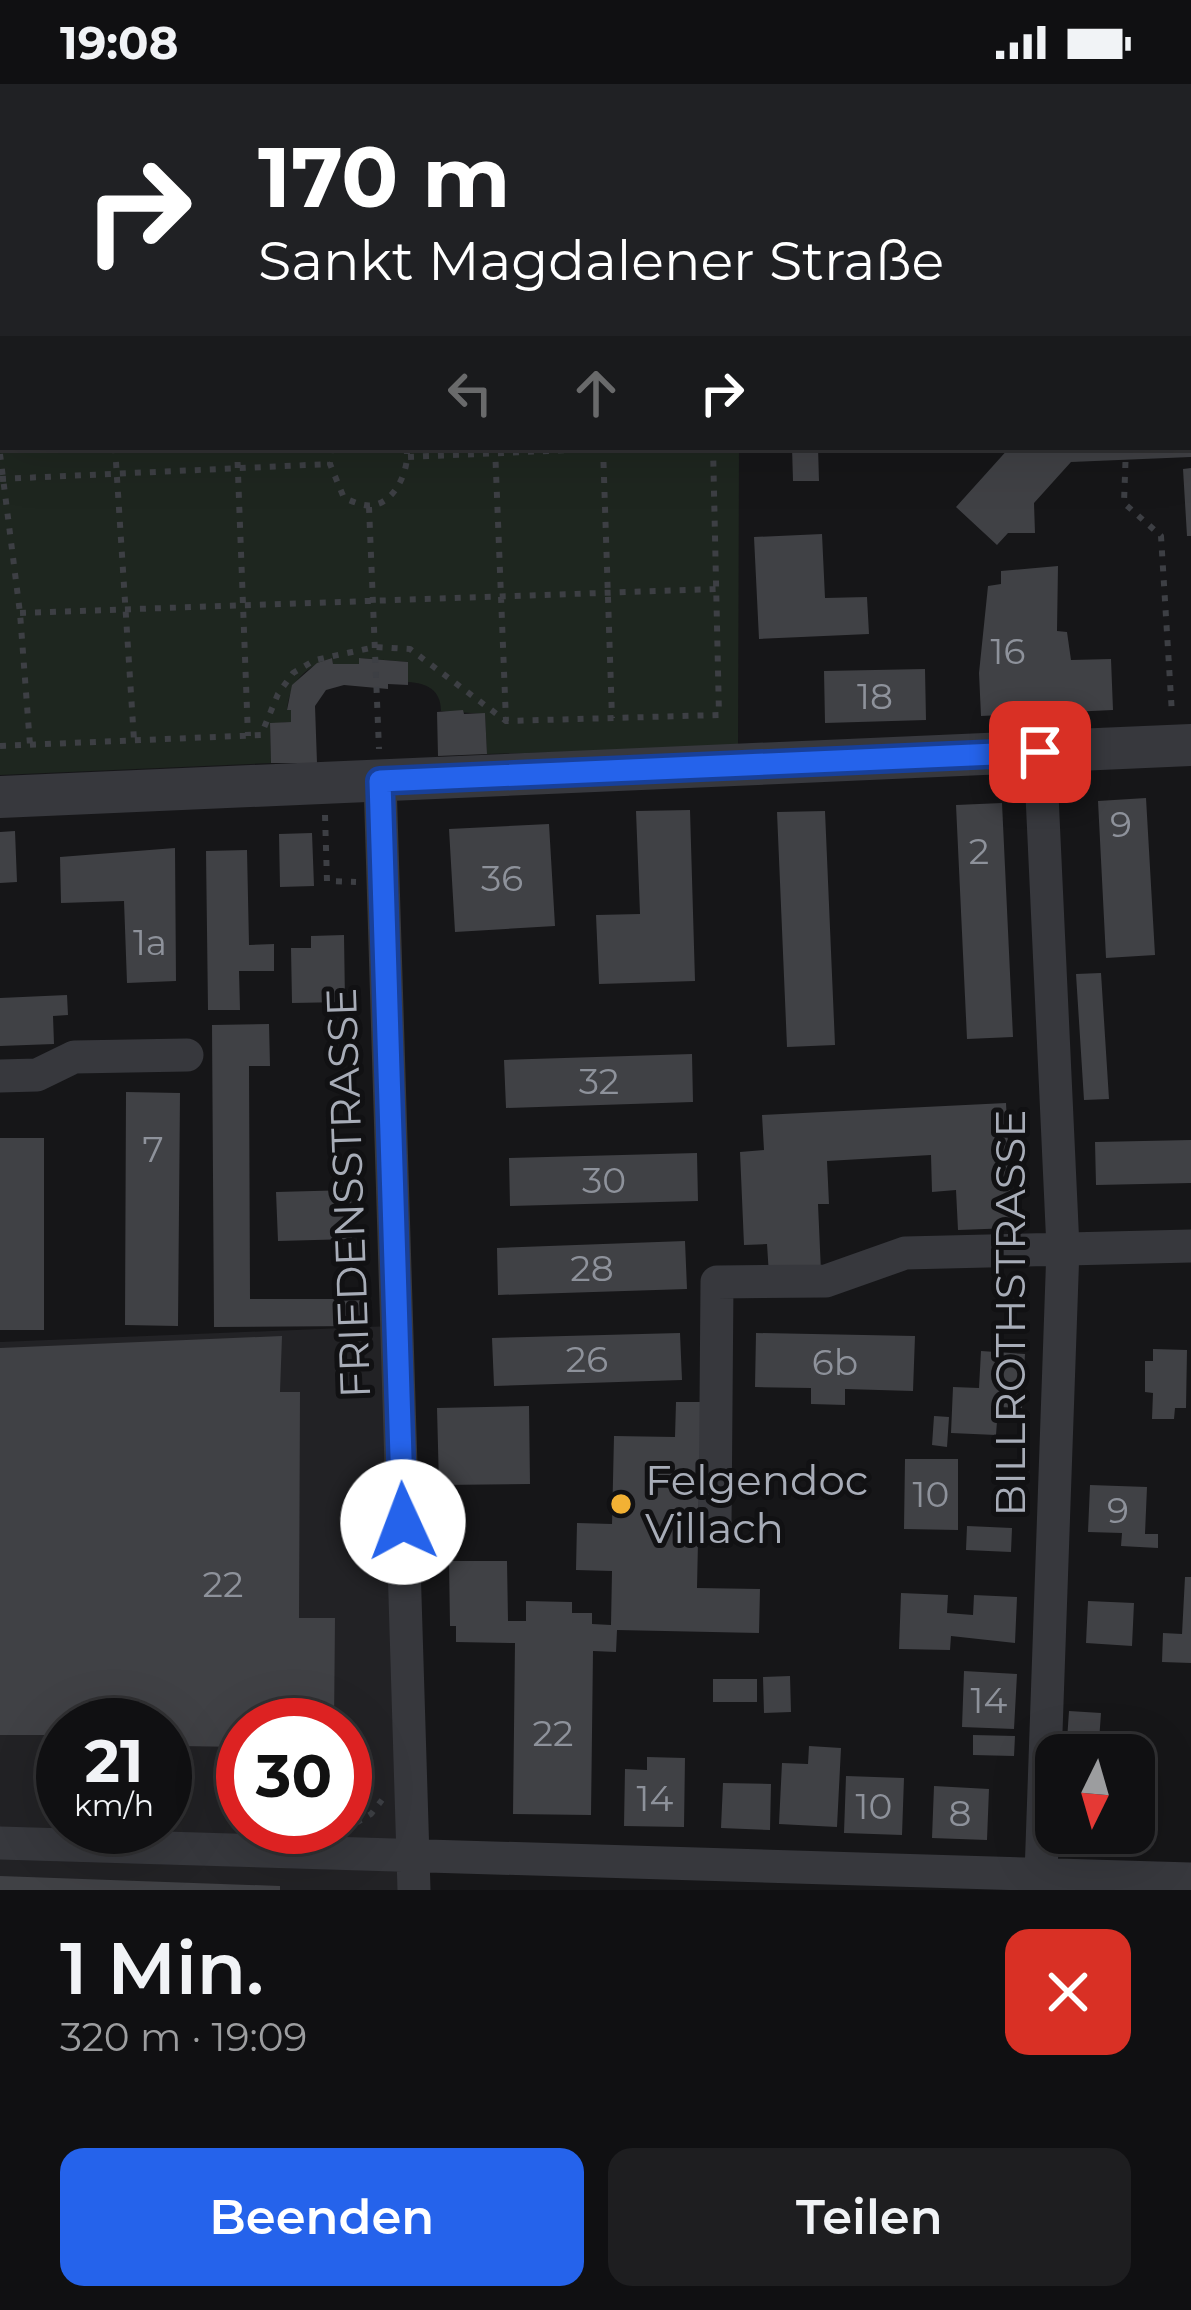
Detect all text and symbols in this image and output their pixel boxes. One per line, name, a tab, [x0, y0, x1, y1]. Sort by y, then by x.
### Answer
text: 19:08	[60, 15, 178, 70]
text: 170 m	[258, 126, 510, 228]
icon: right	[60, 132, 216, 288]
text: Sankt Magdalener Straße	[258, 228, 944, 294]
icon: left	[437, 360, 503, 426]
icon: ahead	[563, 360, 629, 426]
icon: right	[689, 360, 755, 426]
house number: 16	[991, 629, 1025, 673]
house number: 18	[857, 674, 893, 718]
pin	[989, 701, 1091, 803]
icon: arrive	[1007, 719, 1073, 785]
house number: 9	[1110, 802, 1132, 846]
house number: 2	[969, 829, 989, 873]
house number: 36	[481, 856, 523, 900]
house number: 1a	[133, 920, 167, 964]
street label: FRIEDENSSTRASSE	[315, 987, 381, 1399]
house number: 32	[579, 1059, 619, 1103]
street label: BILLROTHSTRASSE	[984, 1109, 1036, 1517]
house number: 7	[142, 1127, 164, 1171]
house number: 30	[582, 1158, 626, 1202]
house number: 28	[570, 1246, 614, 1290]
house number: 26	[566, 1337, 608, 1381]
house number: 6b	[812, 1340, 858, 1384]
place label: Felgendoc Villach	[645, 1454, 869, 1554]
position arrow	[340, 1459, 466, 1585]
house number: 10	[913, 1472, 949, 1516]
house number: 9	[1107, 1488, 1129, 1532]
marker: Felgendoc Villach	[608, 1491, 634, 1517]
house number: 22	[203, 1562, 243, 1606]
house number: 14	[971, 1678, 1008, 1722]
speed limit sign: 30	[216, 1698, 372, 1854]
house number: 22	[533, 1711, 573, 1755]
text: 21	[85, 1724, 143, 1797]
north arrow	[1035, 1734, 1155, 1854]
map controls	[1035, 1734, 1155, 1854]
house number: 14	[637, 1776, 674, 1820]
house number: 10	[856, 1784, 892, 1828]
text: km/h	[74, 1787, 154, 1824]
house number: 8	[949, 1791, 971, 1835]
text: 1 Min.	[60, 1924, 264, 2012]
button: close	[1005, 1929, 1131, 2055]
text: 320 m · 19:09	[60, 2013, 307, 2061]
button: Beenden	[60, 2148, 584, 2286]
button: Teilen	[608, 2148, 1131, 2286]

